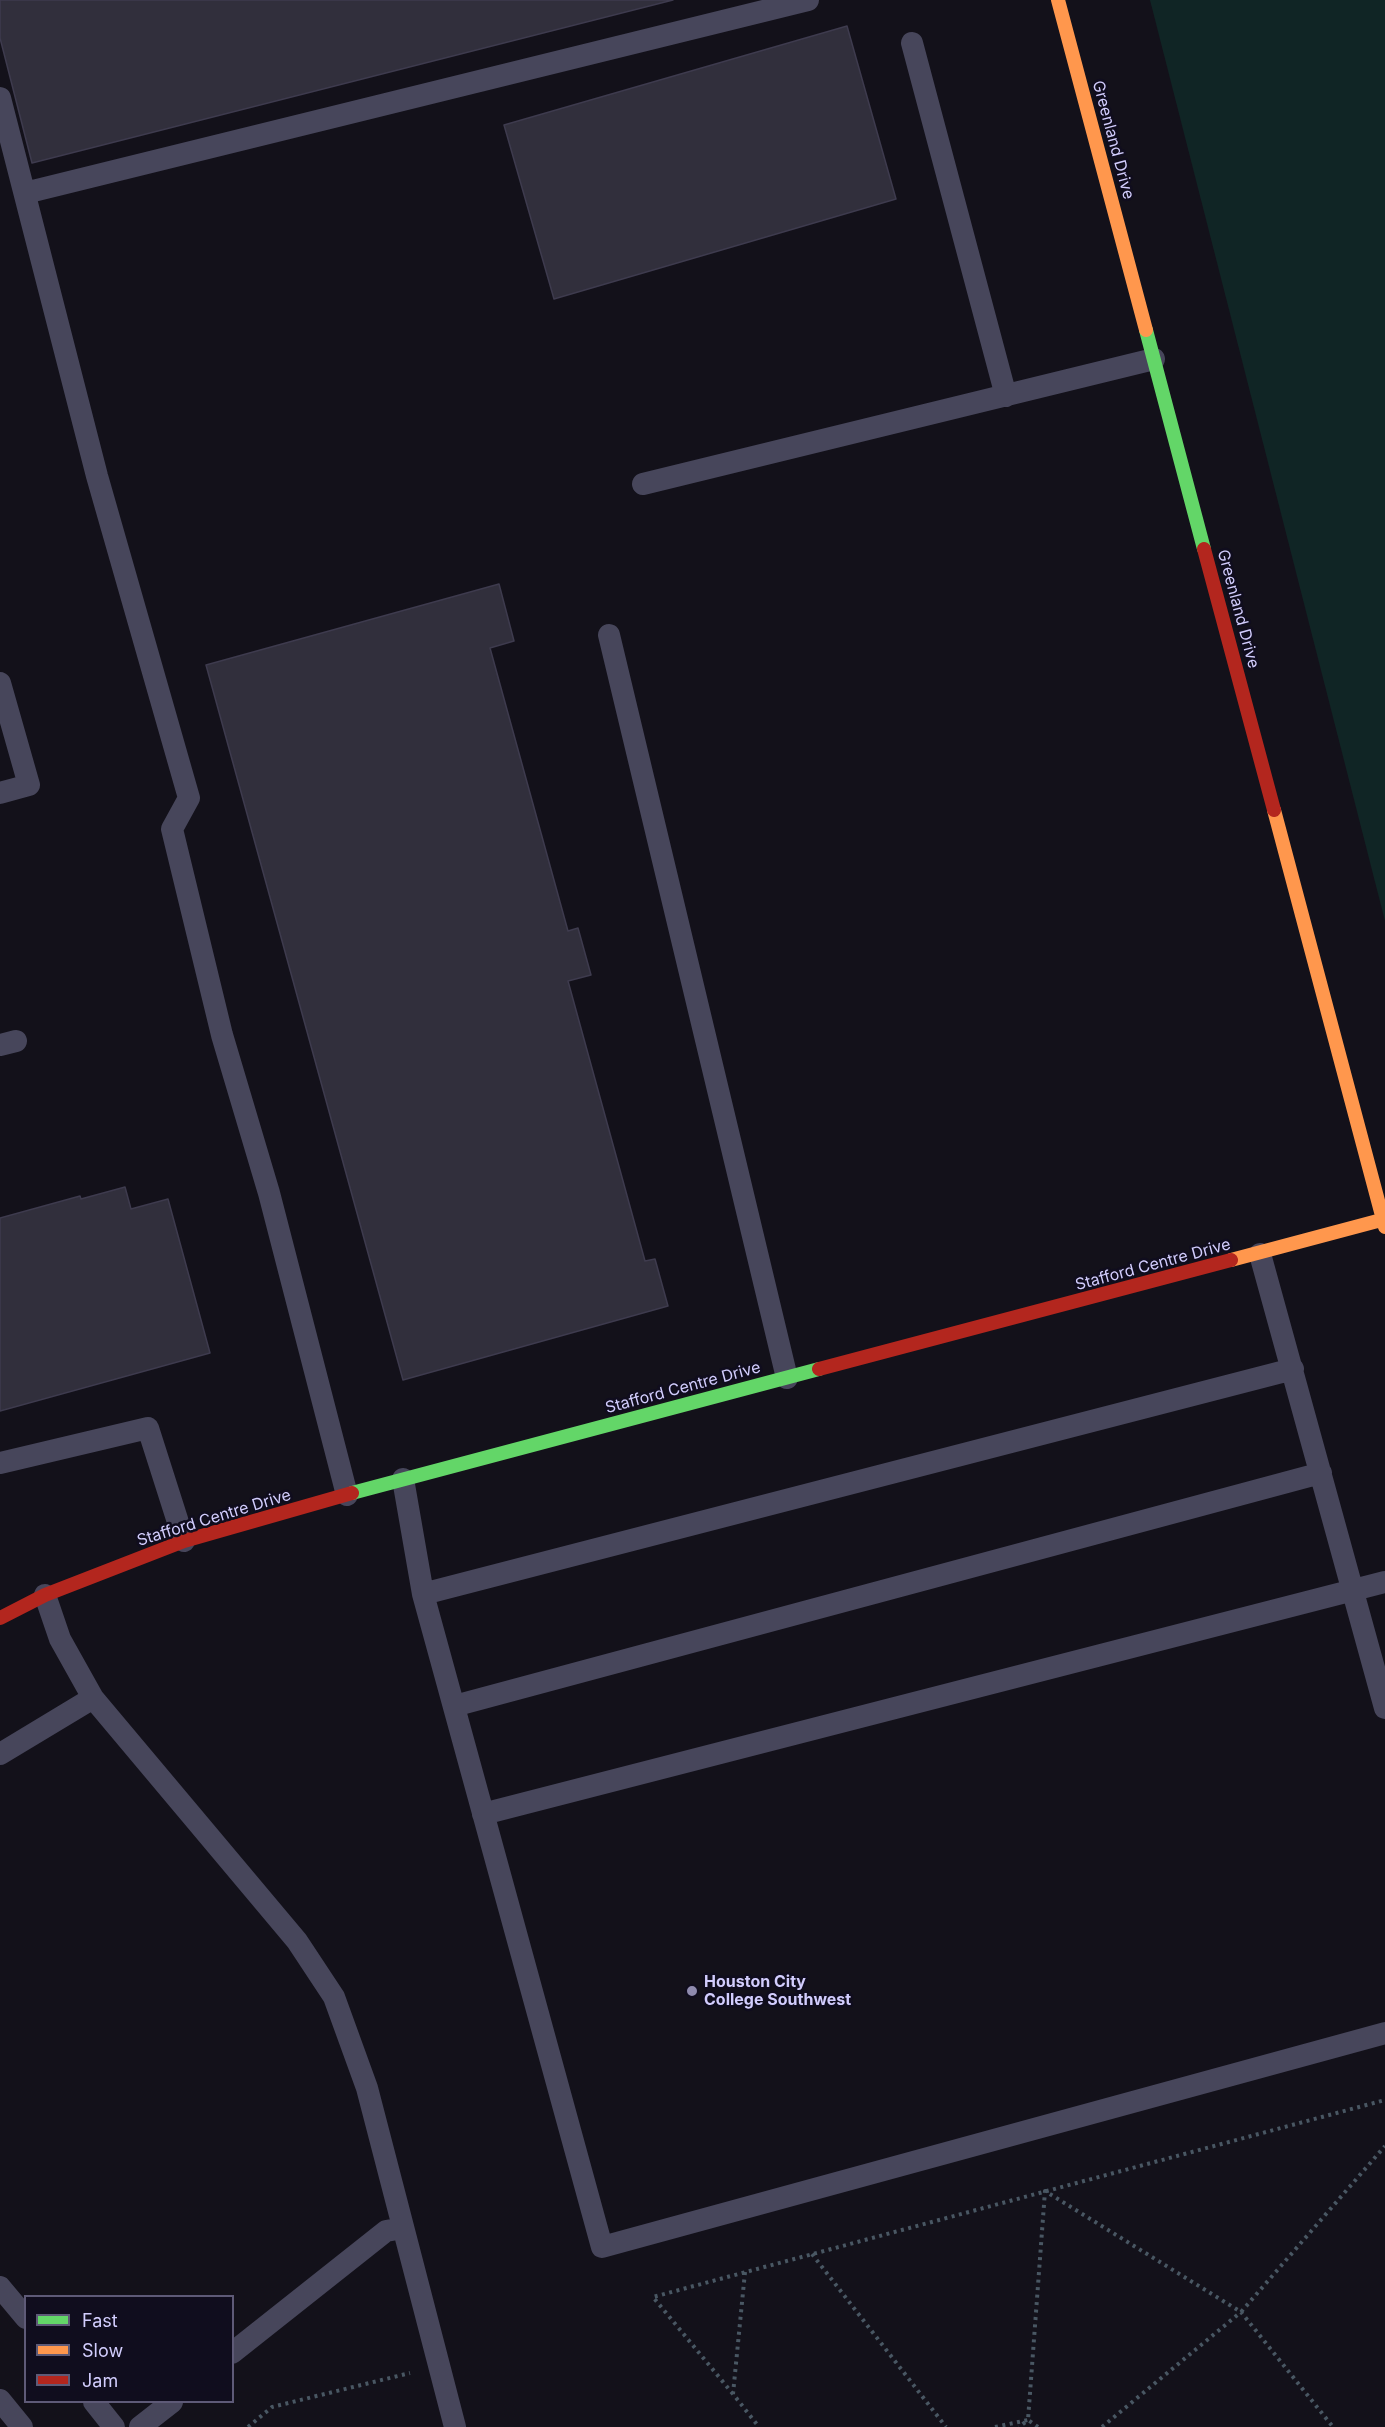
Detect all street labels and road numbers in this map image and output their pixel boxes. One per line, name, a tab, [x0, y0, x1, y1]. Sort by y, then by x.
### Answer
street label: Greenland Drive	[1088, 79, 1138, 201]
street label: Greenland Drive	[1213, 548, 1263, 670]
street label: Stafford Centre Drive	[1073, 1235, 1233, 1295]
street label: Stafford Centre Drive	[603, 1358, 763, 1418]
street label: Stafford Centre Drive	[135, 1485, 293, 1551]

